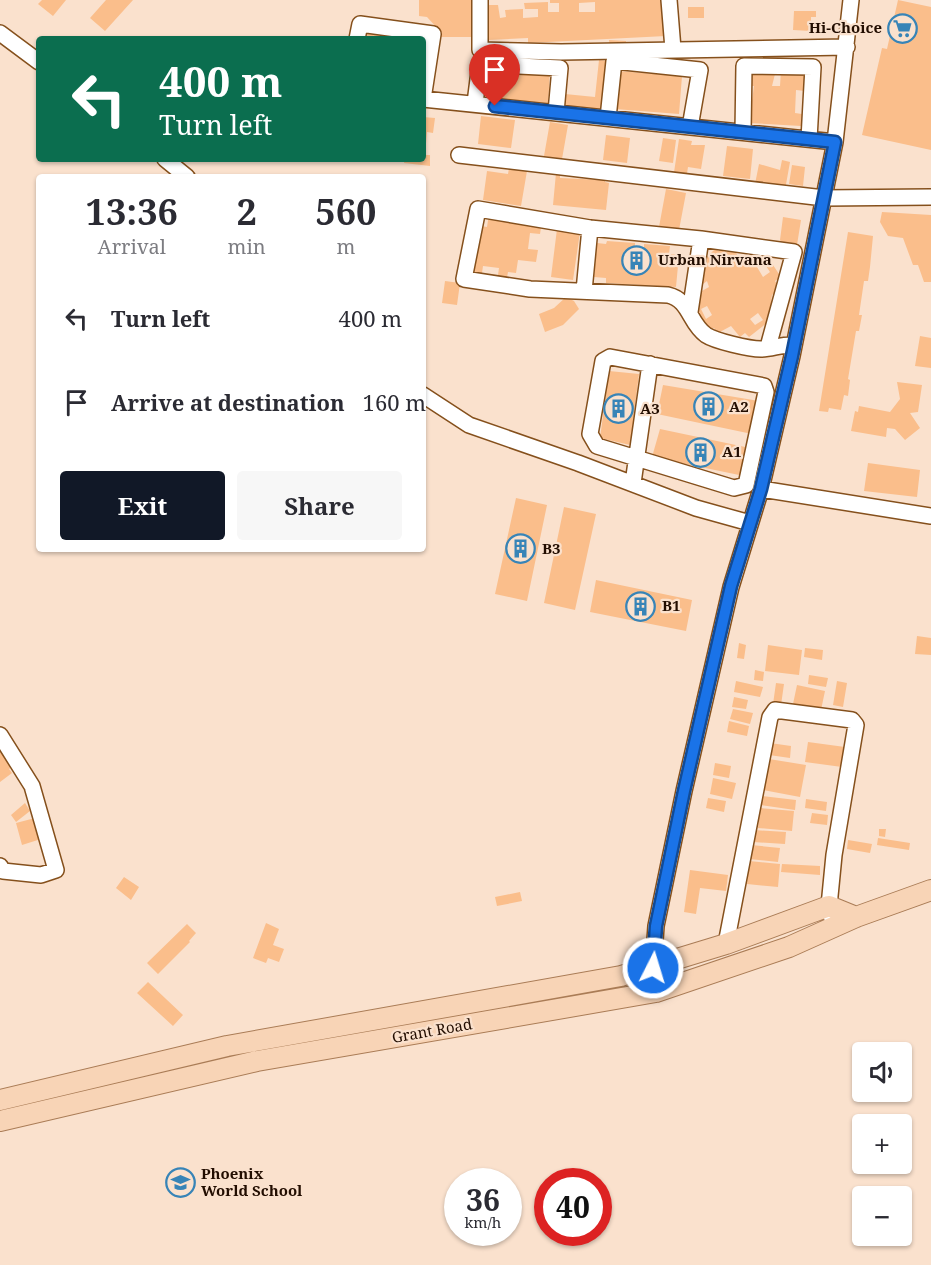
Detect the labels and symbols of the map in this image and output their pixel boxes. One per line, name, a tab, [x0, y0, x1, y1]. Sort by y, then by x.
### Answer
supermarket icon: Hi-Choice	[887, 12, 919, 44]
place label: Hi-Choice	[809, 17, 882, 37]
pin	[469, 44, 520, 106]
building icon: Urban Nirvana	[621, 244, 653, 276]
place label: Urban Nirvana	[658, 249, 772, 269]
building icon: A2	[692, 391, 724, 423]
building icon: A3	[603, 393, 635, 425]
place label: A2	[729, 396, 749, 416]
place label: A3	[640, 398, 660, 418]
building icon: A1	[685, 436, 717, 468]
place label: A1	[722, 441, 742, 461]
building icon: B3	[505, 533, 537, 565]
place label: B3	[542, 538, 561, 558]
building icon: B1	[625, 590, 657, 622]
place label: B1	[662, 595, 681, 615]
position arrow	[621, 936, 685, 1000]
street label: Grant Road	[390, 1013, 473, 1047]
place label: Phoenix World School	[201, 1163, 303, 1200]
school or university icon: Phoenix World School	[164, 1167, 196, 1199]
speed limit sign: 40	[534, 1168, 612, 1246]

